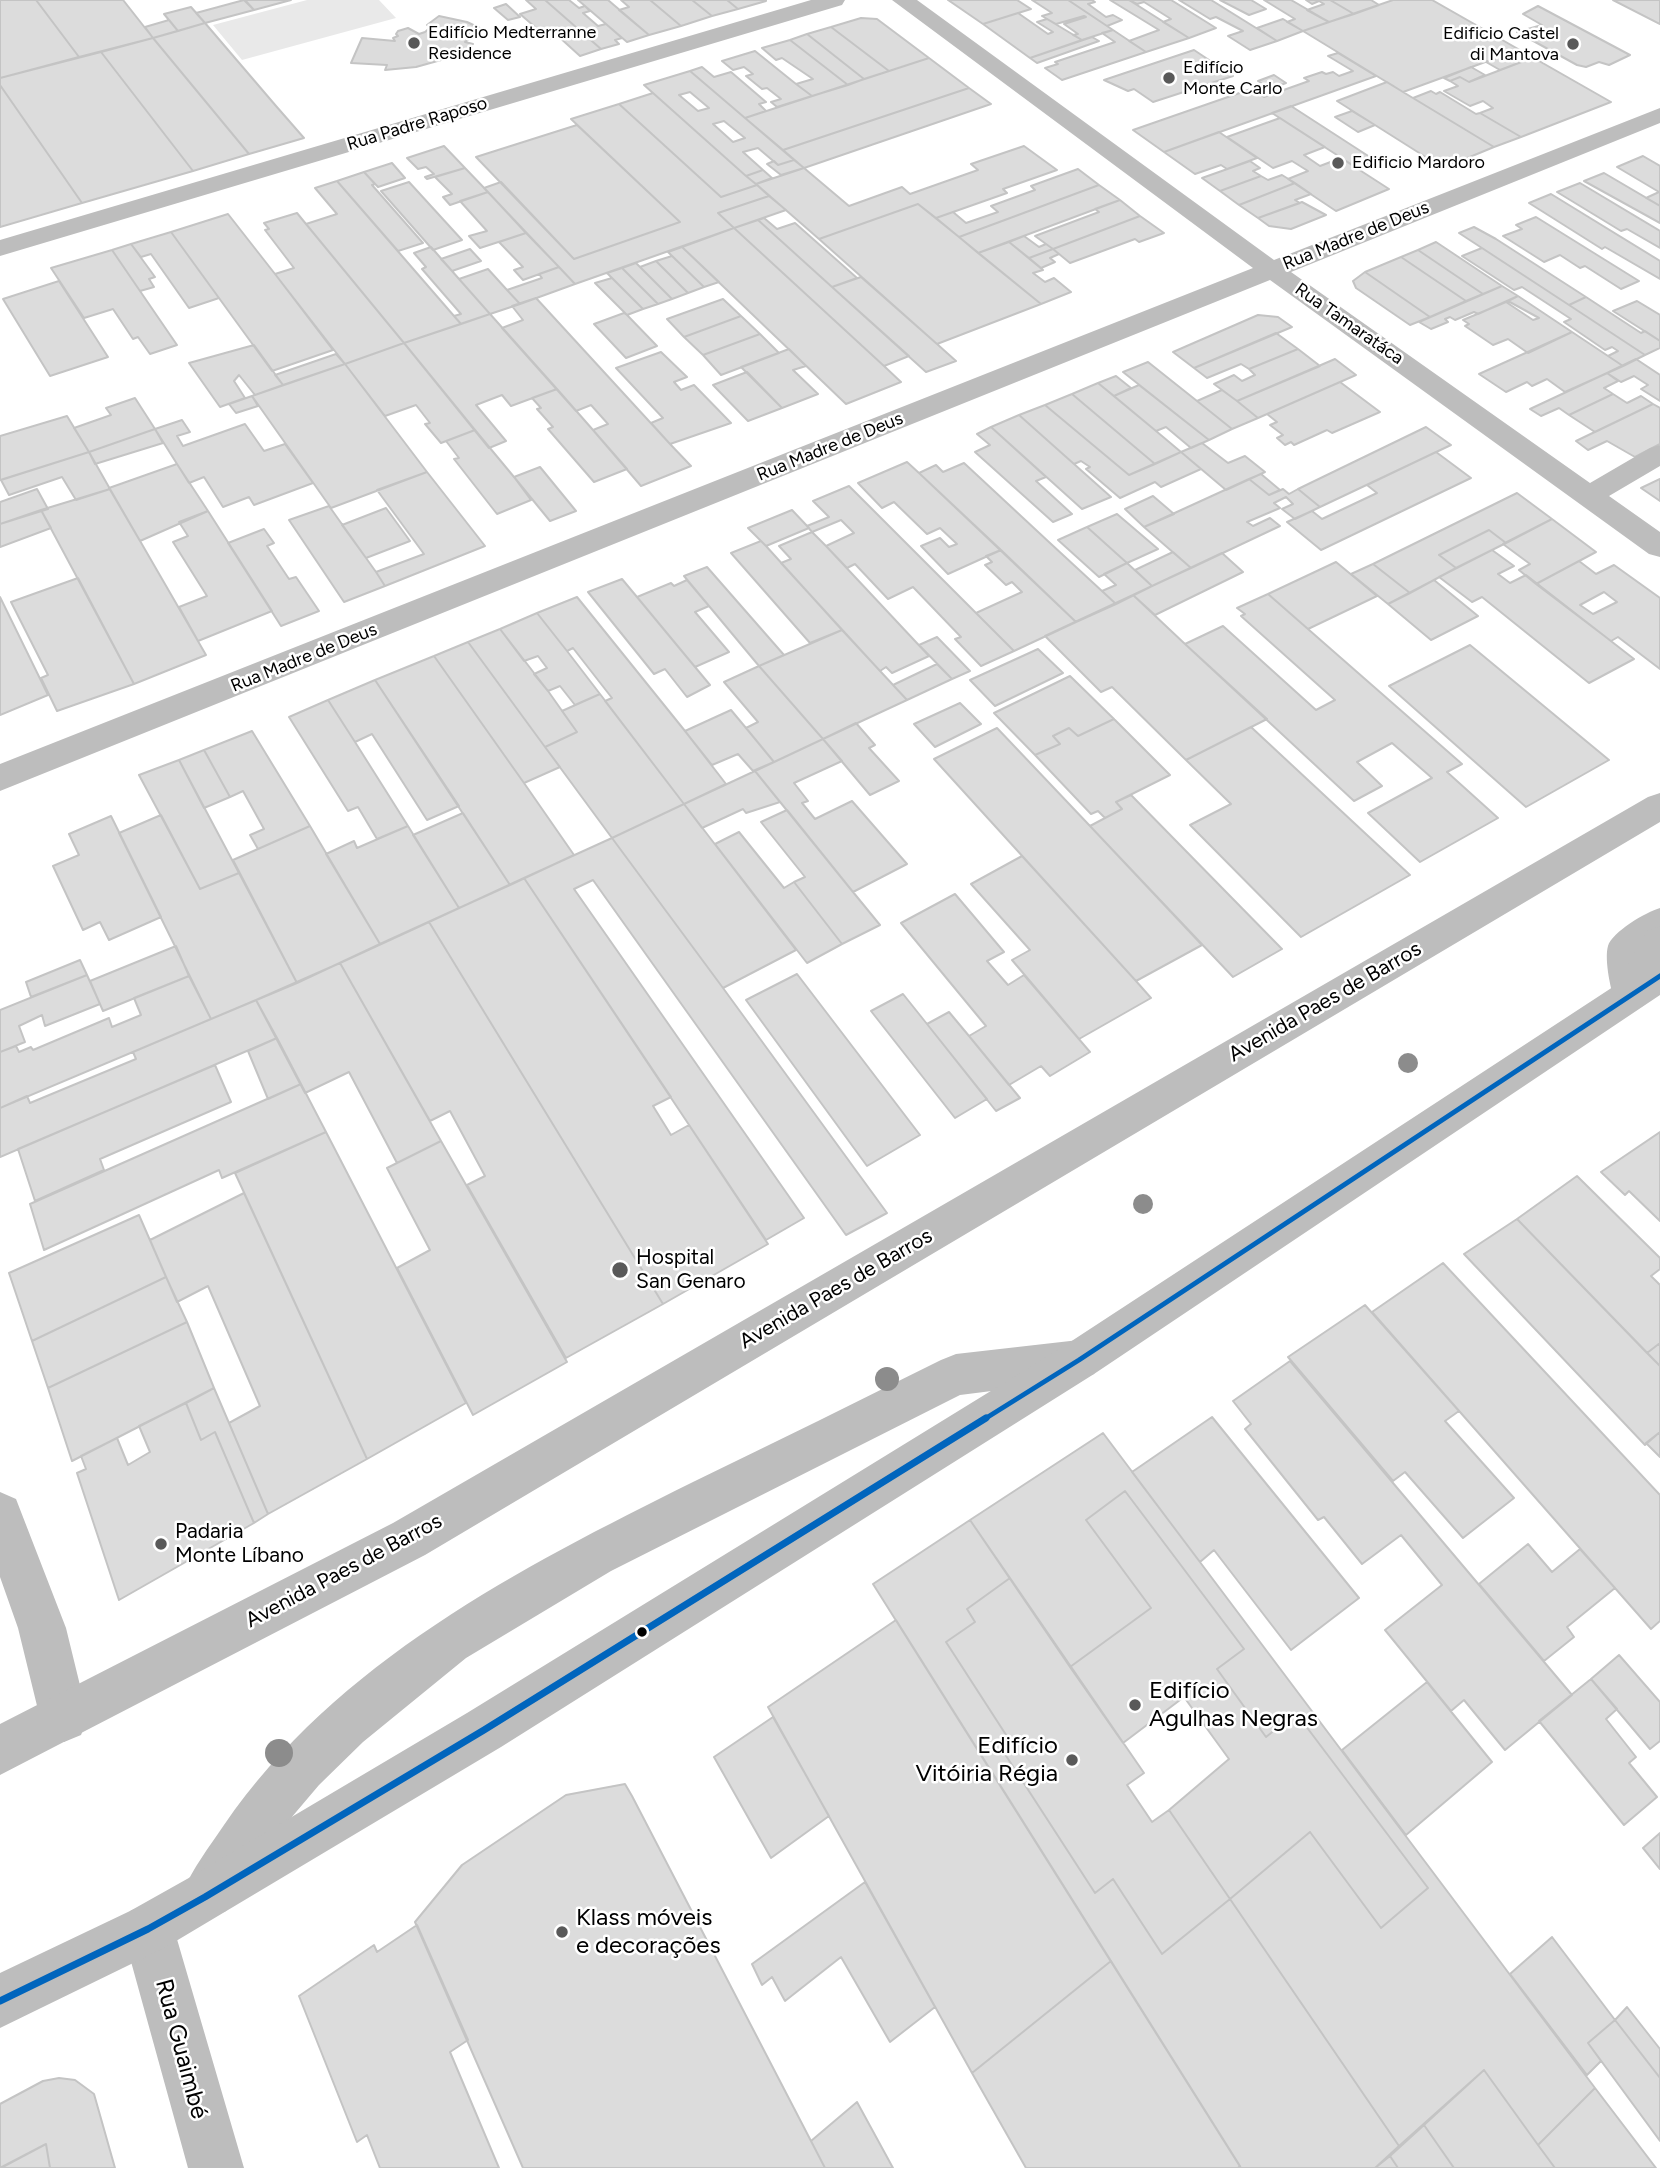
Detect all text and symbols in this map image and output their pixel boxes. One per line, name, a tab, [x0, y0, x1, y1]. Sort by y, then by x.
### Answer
place label: Edifício Medterranne Residence	[428, 22, 596, 64]
place label: Edificio Castel di Mantova	[1443, 23, 1559, 66]
marker: Edifício Medterranne Residence	[406, 35, 422, 51]
marker: Edificio Castel di Mantova	[1565, 36, 1581, 52]
place label: Edifício Monte Carlo	[1183, 57, 1282, 100]
marker: Edifício Monte Carlo	[1161, 70, 1177, 86]
street label: Rua Padre Raposo	[344, 92, 490, 156]
place label: Edificio Mardoro	[1352, 152, 1485, 174]
marker: Edificio Mardoro	[1330, 155, 1346, 171]
street label: Rua Madre de Deus	[1280, 197, 1432, 275]
street label: Rua Tamaratáca	[1291, 279, 1407, 369]
street label: Rua Madre de Deus	[754, 408, 906, 486]
street label: Rua Madre de Deus	[228, 619, 380, 697]
street label: Avenida Paes de Barros	[1224, 936, 1426, 1068]
street label: Avenida Paes de Barros	[735, 1223, 937, 1355]
place label: Hospital San Genaro	[636, 1245, 746, 1295]
marker: Hospital San Genaro	[610, 1260, 630, 1280]
street label: Avenida Paes de Barros	[242, 1509, 446, 1633]
place label: Padaria Monte Líbano	[175, 1519, 304, 1569]
marker: Padaria Monte Líbano	[153, 1536, 169, 1552]
unlabelled marker	[635, 1625, 649, 1639]
place label: Edifício Agulhas Negras	[1149, 1677, 1318, 1733]
marker: Edifício Agulhas Negras	[1127, 1697, 1143, 1713]
place label: Edifício Vitóiria Régia	[915, 1732, 1058, 1788]
marker: Edifício Vitóiria Régia	[1064, 1752, 1080, 1768]
place label: Klass móveis e decorações	[576, 1904, 721, 1960]
marker: Klass móveis e decorações	[554, 1924, 570, 1940]
street label: Rua Guaimbé	[149, 1976, 213, 2122]

